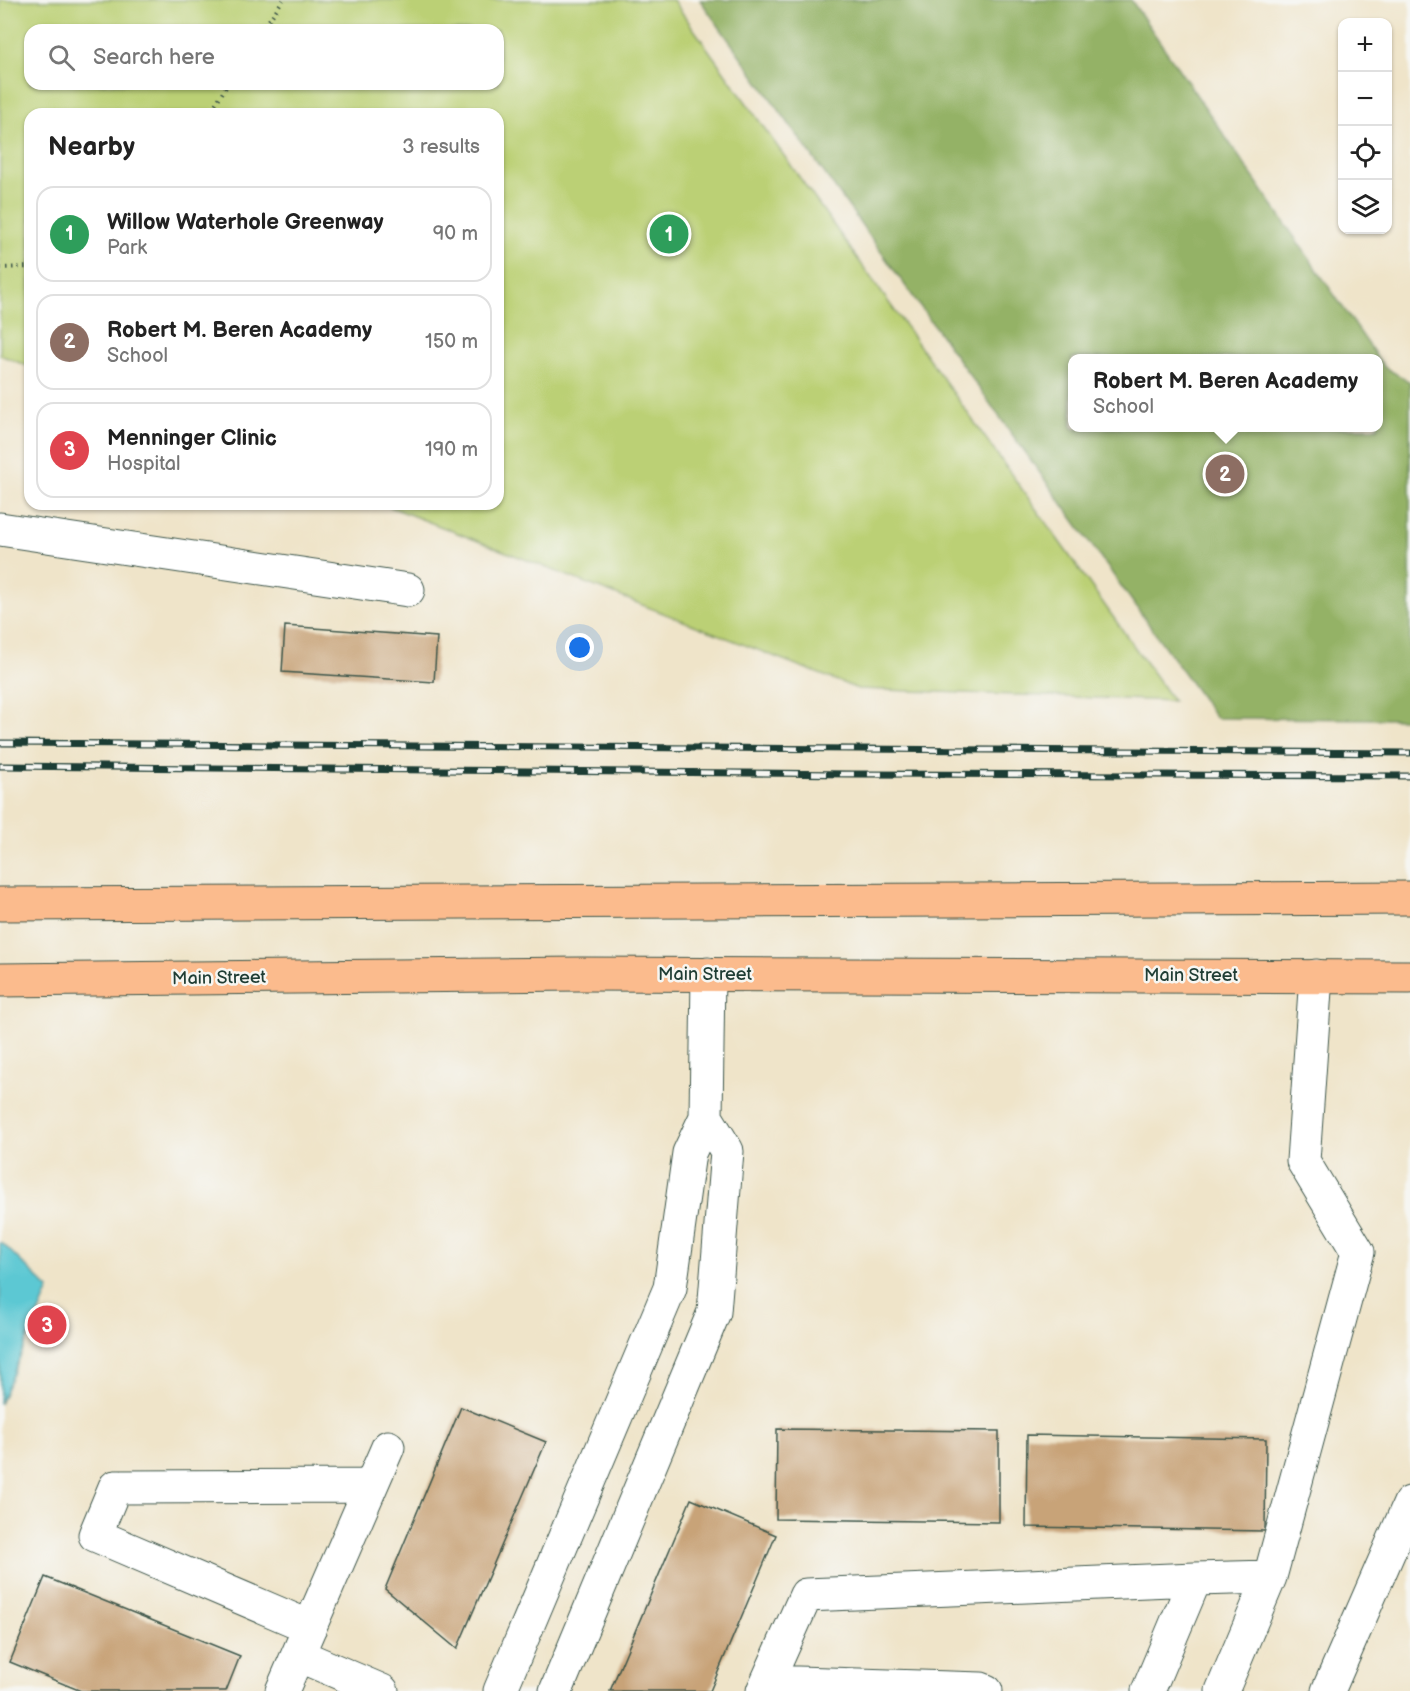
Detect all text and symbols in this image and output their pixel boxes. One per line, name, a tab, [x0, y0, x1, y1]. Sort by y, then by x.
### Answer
map controls	[1338, 18, 1392, 234]
button: +	[1338, 18, 1392, 72]
search box	[24, 24, 504, 90]
icon: search	[45, 41, 78, 74]
text: Search here	[93, 44, 215, 71]
button: −	[1338, 72, 1392, 126]
button: locate	[1338, 126, 1392, 180]
text: Nearby	[48, 132, 135, 163]
text: 3 results	[402, 135, 480, 159]
button: layers	[1338, 180, 1392, 234]
text: Willow Waterhole Greenway	[107, 209, 384, 236]
pin: 1	[650, 212, 688, 256]
text: 1	[65, 222, 74, 246]
text: 90 m	[433, 222, 478, 246]
text: Park	[107, 236, 147, 260]
text: Robert M. Beren Academy	[107, 317, 372, 344]
text: 2	[64, 330, 75, 354]
text: 150 m	[425, 330, 478, 354]
text: School	[107, 344, 168, 368]
popup	[1068, 354, 1383, 432]
text: Robert M. Beren Academy	[1093, 368, 1358, 395]
text: School	[1093, 395, 1154, 419]
text: Menninger Clinic	[107, 425, 277, 452]
text: 3	[64, 438, 75, 462]
text: 190 m	[425, 438, 478, 462]
text: Hospital	[107, 452, 180, 476]
pin: 2	[1206, 452, 1244, 496]
your location	[565, 633, 594, 662]
street label: Main Street	[658, 964, 752, 985]
street label: Main Street	[1144, 965, 1238, 986]
street label: Main Street	[172, 967, 267, 989]
pin: 3	[28, 1302, 66, 1348]

